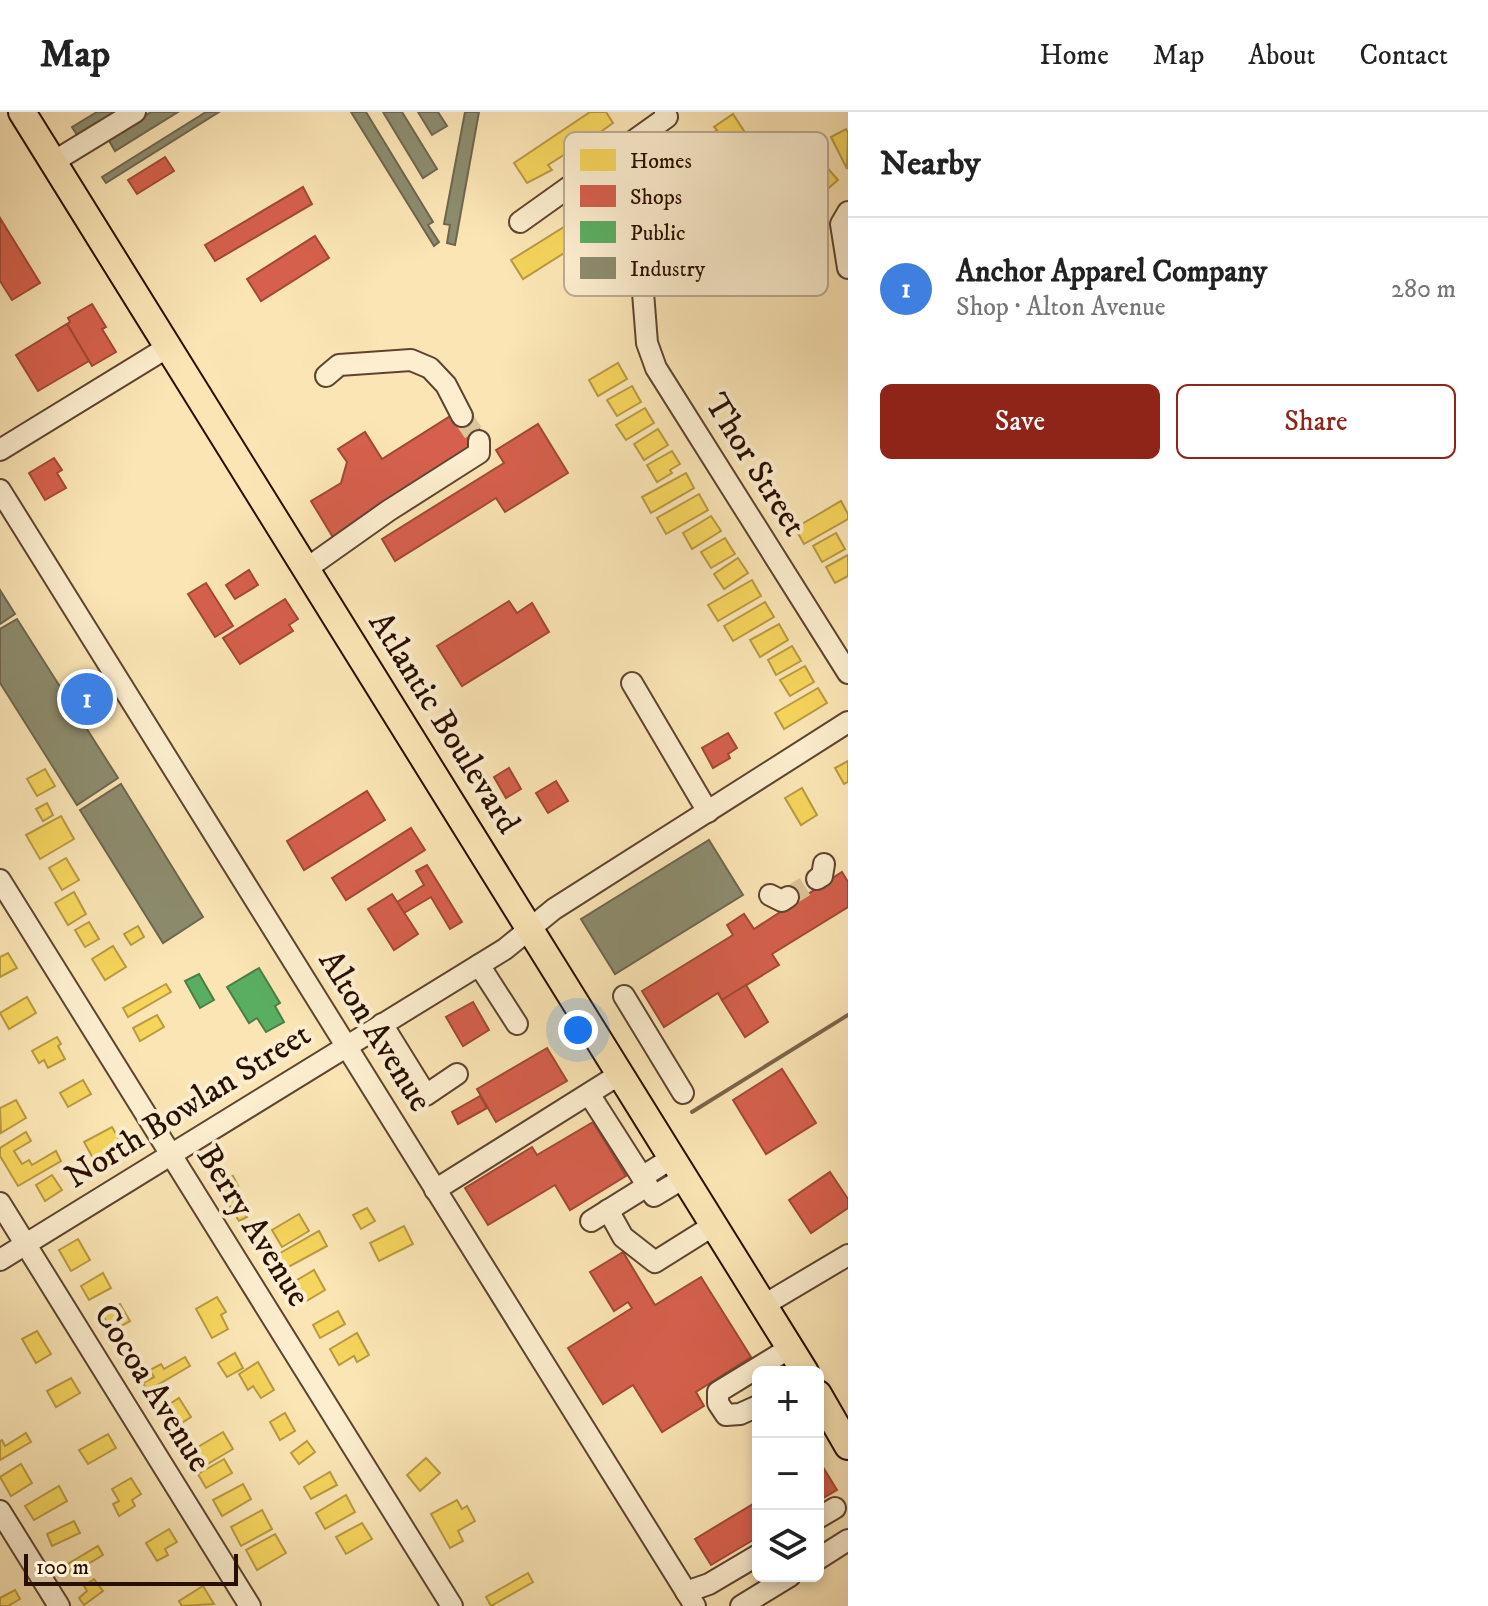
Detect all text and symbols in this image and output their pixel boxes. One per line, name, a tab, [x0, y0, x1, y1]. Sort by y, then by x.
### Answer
text: Map	[40, 31, 110, 79]
text: Home	[1040, 38, 1109, 73]
text: Map	[1153, 38, 1204, 73]
text: About	[1248, 38, 1315, 73]
text: Contact	[1359, 38, 1448, 73]
legend	[564, 132, 828, 296]
text: Nearby	[880, 143, 981, 185]
text: Homes	[630, 148, 692, 175]
text: Shops	[630, 184, 682, 211]
text: Public	[630, 220, 685, 247]
text: Anchor Apparel Company	[956, 254, 1267, 291]
text: Industry	[630, 256, 706, 283]
text: 1	[901, 273, 911, 306]
text: 280 m	[1391, 273, 1456, 306]
text: Shop · Alton Avenue	[956, 291, 1166, 324]
button: Save	[880, 384, 1160, 459]
button: Share	[1176, 384, 1456, 459]
street label: Thor Street	[695, 386, 815, 544]
street label: Atlantic Boulevard	[359, 604, 529, 842]
pin: 1	[61, 669, 113, 729]
street label: Alton Avenue	[309, 943, 441, 1119]
your location	[558, 1010, 598, 1050]
street label: North Bowlan Street	[57, 1014, 319, 1198]
street label: Berry Avenue	[187, 1138, 319, 1314]
street label: Cocoa Avenue	[84, 1296, 220, 1480]
map controls	[752, 1366, 824, 1582]
button: +	[752, 1366, 824, 1438]
button: −	[752, 1438, 824, 1510]
button: layers	[752, 1510, 824, 1582]
scale bar	[24, 1550, 238, 1586]
text: 100 m	[36, 1554, 89, 1581]

